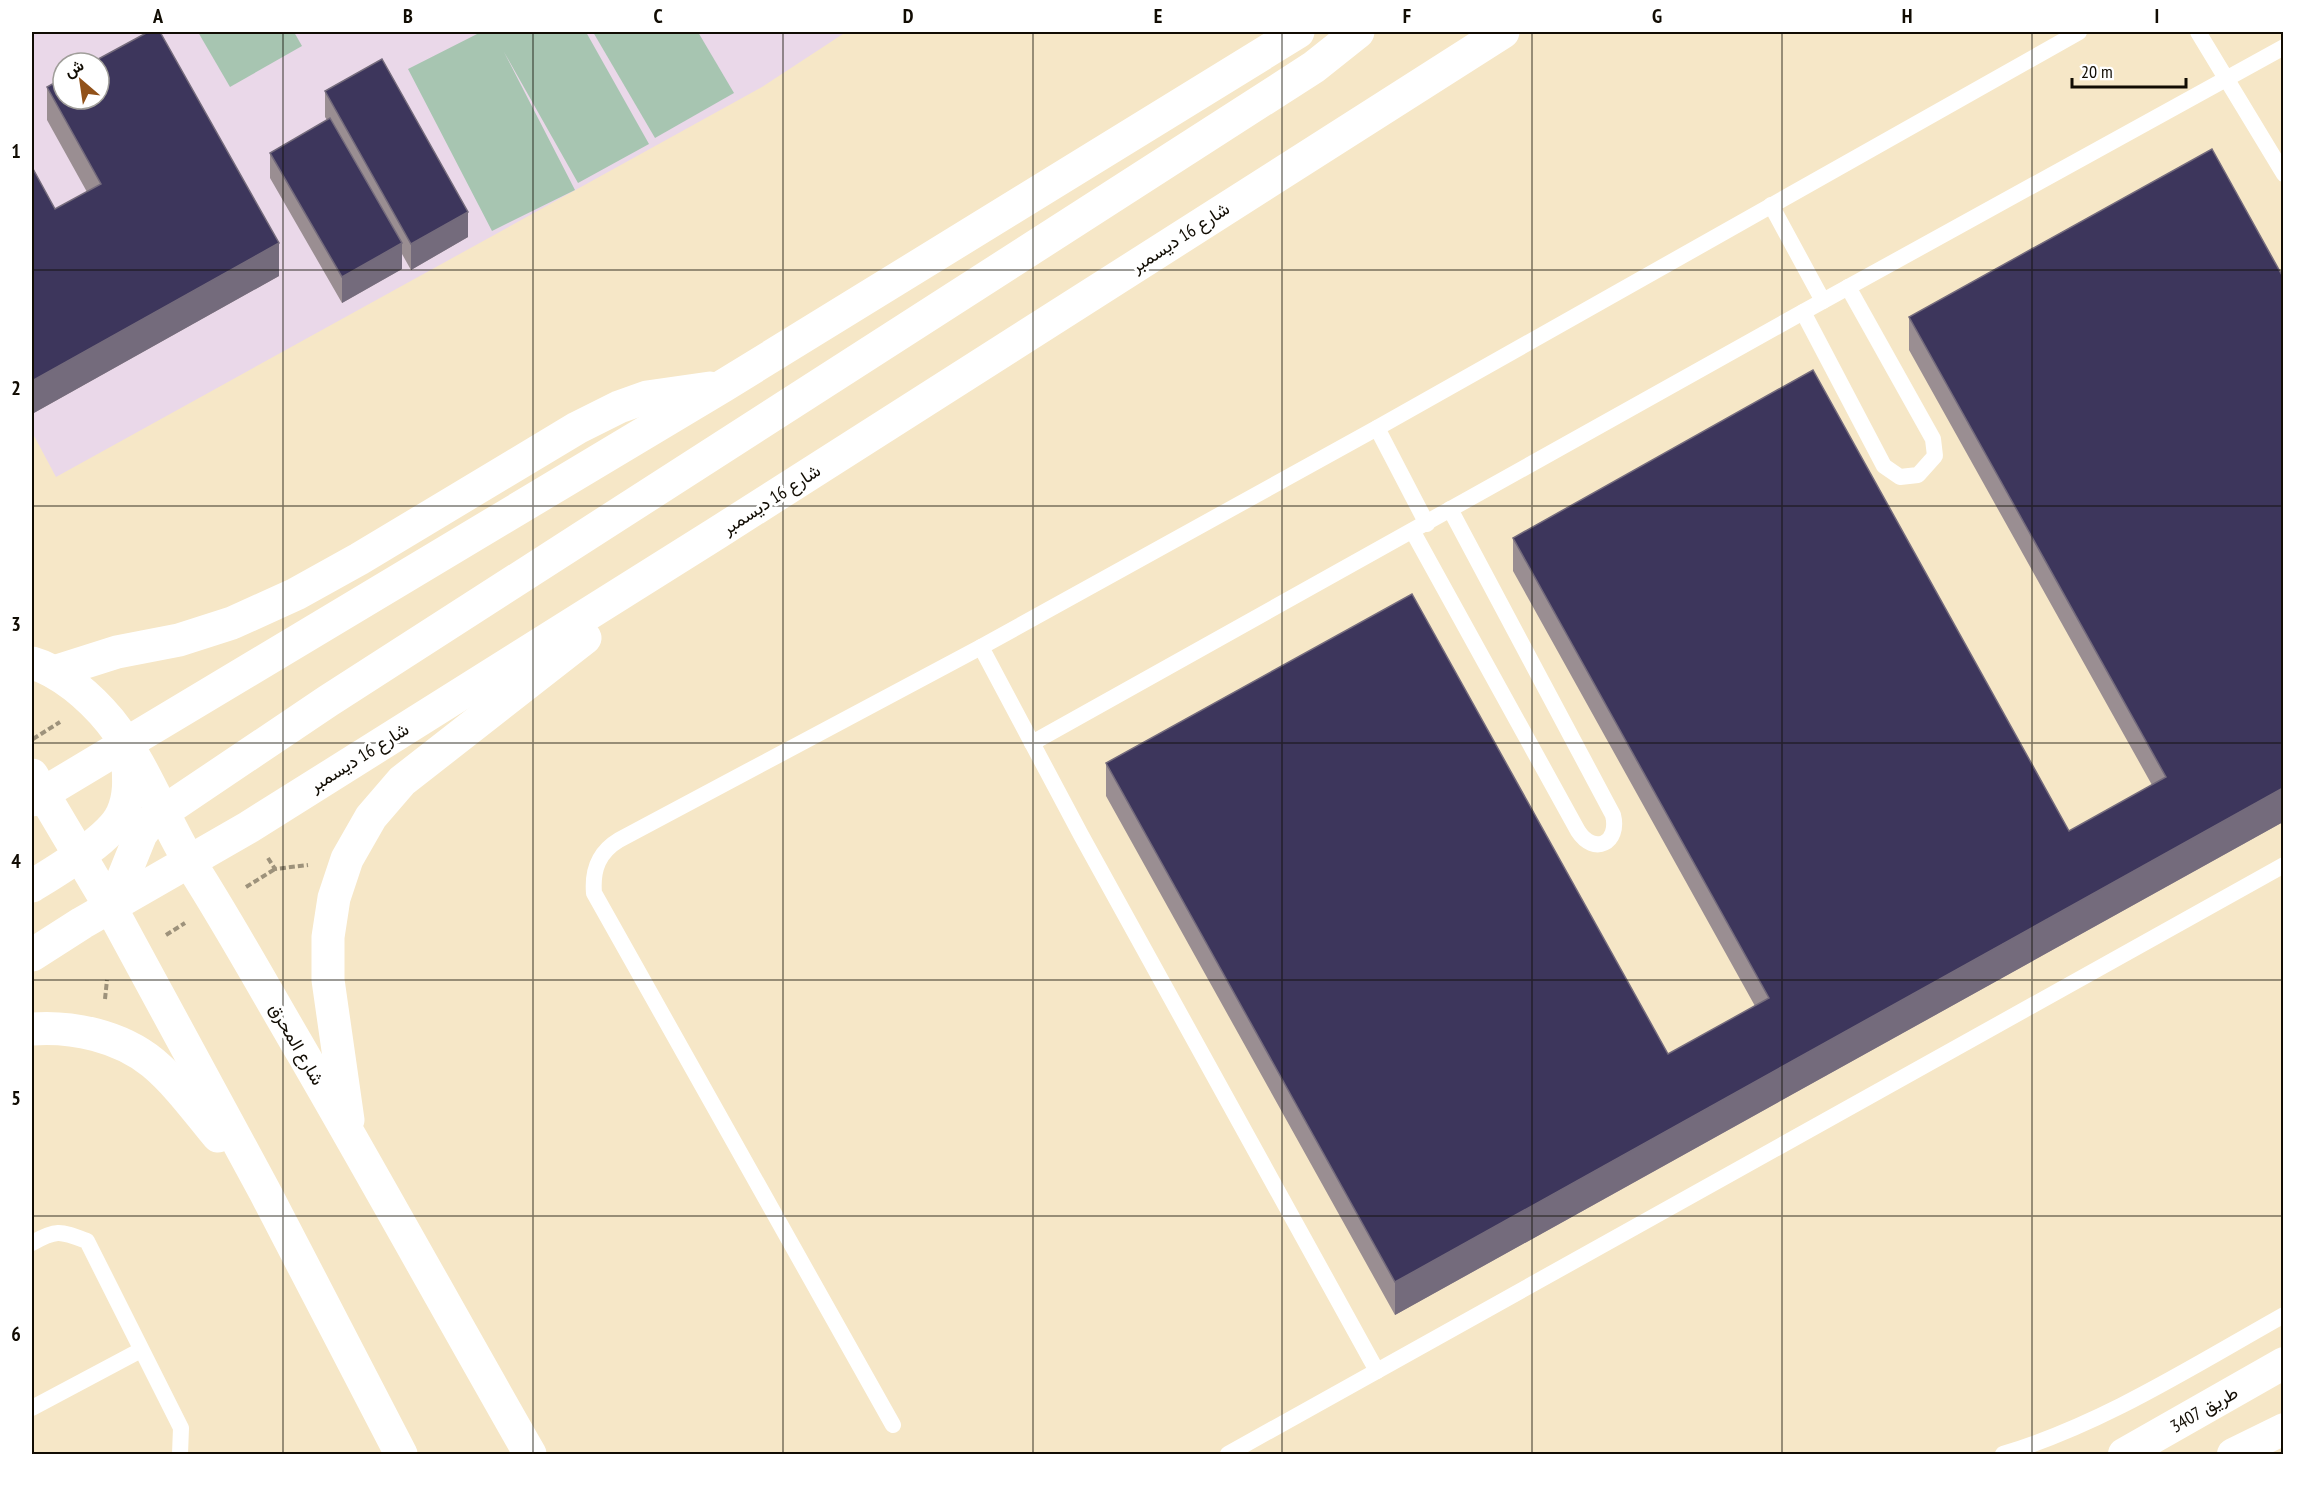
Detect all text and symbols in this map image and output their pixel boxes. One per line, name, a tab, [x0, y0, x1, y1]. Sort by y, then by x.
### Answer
text: A	[152, 3, 164, 29]
text: B	[403, 3, 413, 29]
text: C	[653, 3, 663, 29]
text: D	[903, 3, 914, 29]
text: E	[1154, 3, 1162, 29]
text: F	[1403, 3, 1411, 29]
text: G	[1652, 3, 1662, 29]
text: H	[1902, 3, 1912, 29]
text: I	[2155, 3, 2159, 29]
north arrow	[51, 51, 111, 111]
scale bar	[2072, 51, 2186, 89]
text: ش	[60, 54, 87, 81]
text: 20 m	[2081, 60, 2113, 83]
text: 1	[11, 138, 21, 164]
street label: شارع 16 ديسمبر	[1126, 197, 1234, 279]
text: 2	[11, 375, 21, 401]
street label: شارع 16 ديسمبر	[717, 459, 825, 541]
text: 3	[11, 611, 21, 637]
street label: شارع 16 ديسمبر	[304, 717, 414, 798]
text: 4	[11, 848, 21, 874]
street label: شارع المحرق	[263, 999, 330, 1090]
text: 5	[11, 1085, 21, 1111]
text: 6	[11, 1321, 21, 1347]
street label: طريق 3407	[2166, 1380, 2242, 1438]

